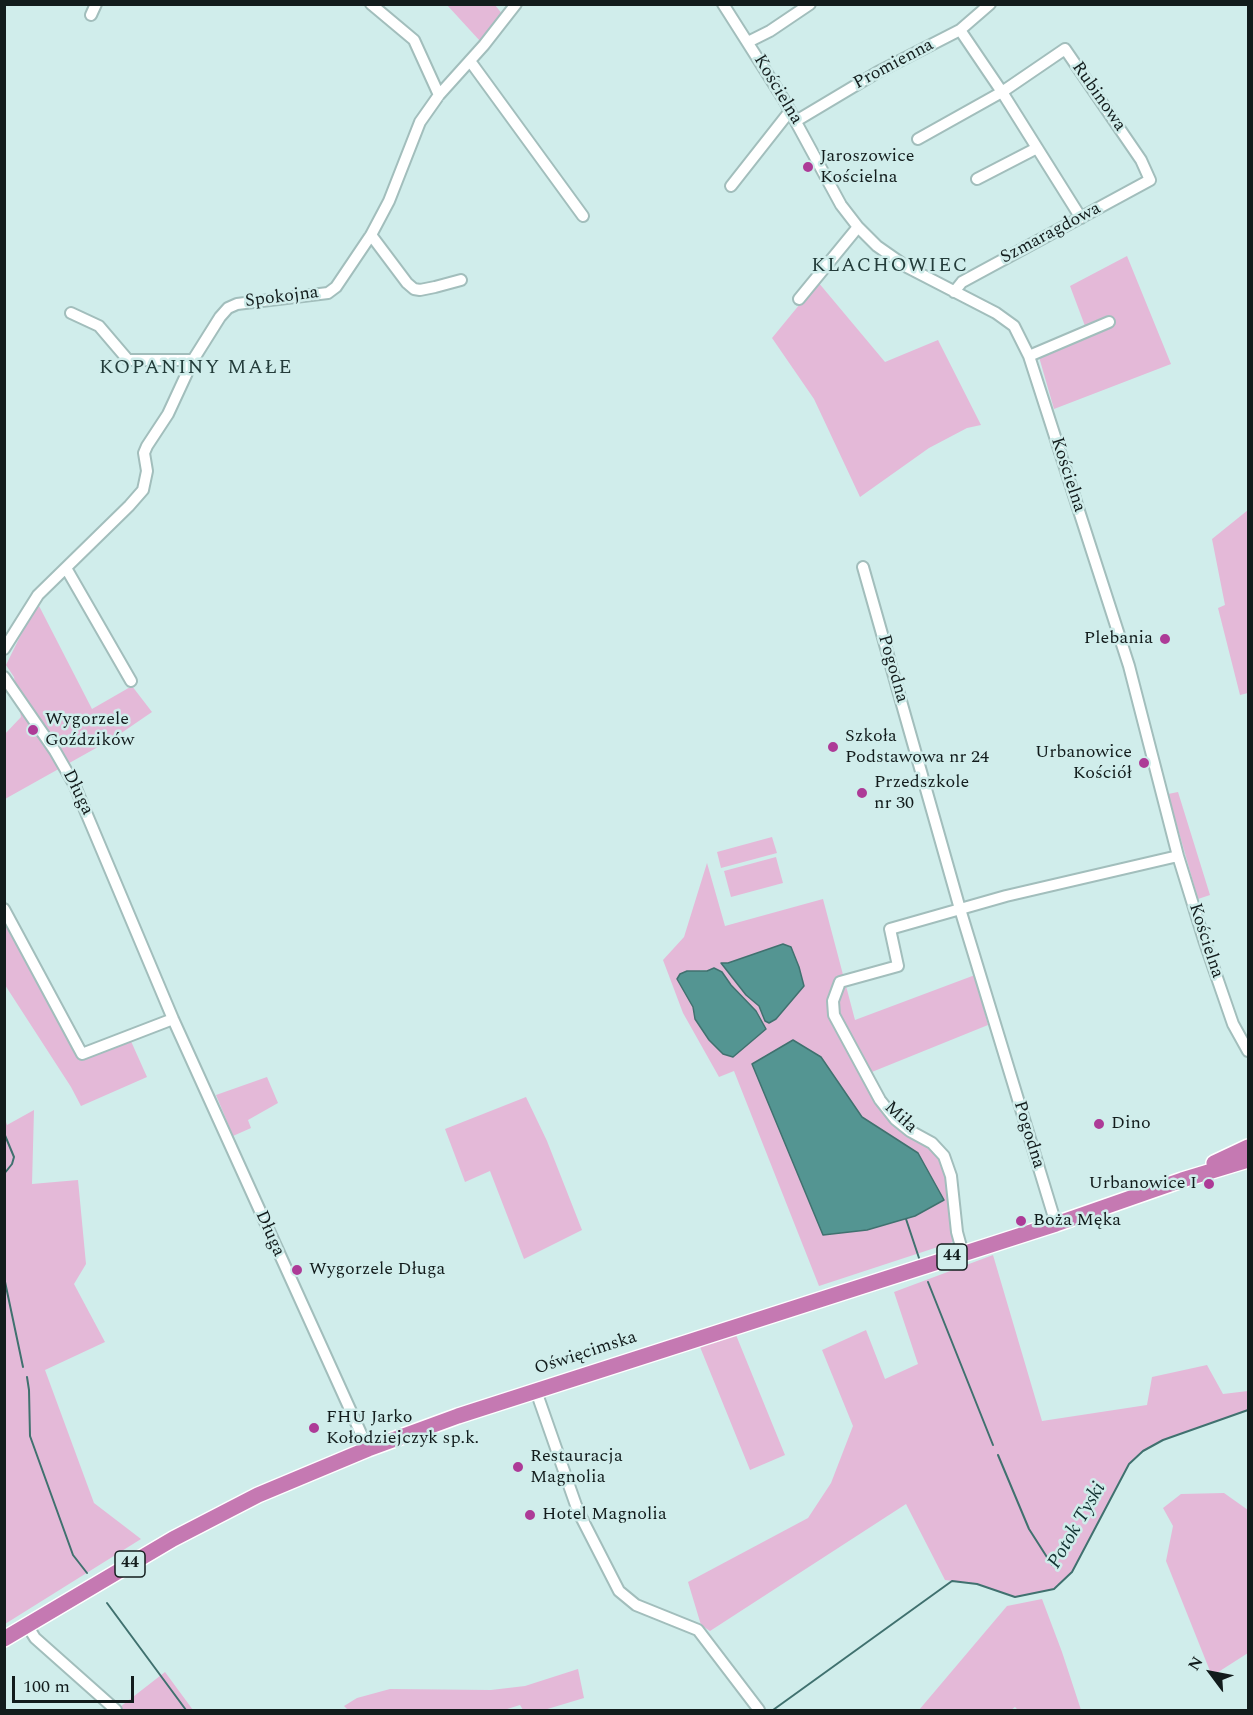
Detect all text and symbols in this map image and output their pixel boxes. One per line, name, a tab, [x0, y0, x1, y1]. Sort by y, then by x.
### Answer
street label: Promienna	[850, 35, 938, 95]
street label: Kościelna	[748, 51, 806, 129]
street label: Rubinowa	[1066, 58, 1130, 136]
place label: Jaroszowice Kościelna	[820, 146, 914, 188]
marker: Jaroszowice Kościelna	[801, 160, 815, 174]
street label: Szmaragdowa	[997, 199, 1105, 269]
district label: KLACHOWIEC	[811, 255, 969, 279]
street label: Spokojna	[244, 283, 320, 313]
district label: KOPANINY MAŁE	[99, 357, 293, 381]
street label: Kościelna	[1045, 435, 1089, 515]
place label: Plebania	[1084, 628, 1153, 650]
marker: Plebania	[1158, 632, 1172, 646]
street label: Pogodna	[872, 633, 912, 705]
place label: Wygorzele Goździków	[45, 709, 134, 752]
marker: Wygorzele Goździków	[26, 723, 40, 737]
place label: Szkoła Podstawowa nr 24	[845, 726, 989, 768]
marker: Szkoła Podstawowa nr 24	[826, 740, 840, 754]
place label: Urbanowice Kościół	[1035, 742, 1132, 784]
marker: Urbanowice Kościół	[1137, 756, 1151, 770]
street label: Długa	[57, 767, 97, 819]
place label: Przedszkole nr 30	[874, 772, 969, 814]
marker: Przedszkole nr 30	[855, 786, 869, 800]
street label: Kościelna	[1183, 901, 1227, 981]
street label: Miła	[879, 1097, 921, 1139]
street label: Pogodna	[1008, 1099, 1048, 1171]
place label: Dino	[1111, 1113, 1151, 1135]
marker: Dino	[1092, 1117, 1106, 1131]
place label: Urbanowice I	[1088, 1173, 1197, 1195]
marker: Urbanowice I	[1202, 1177, 1216, 1191]
street label: Długa	[249, 1208, 289, 1260]
place label: Boża Męka	[1033, 1210, 1121, 1232]
marker: Boża Męka	[1014, 1214, 1028, 1228]
road number: 44	[937, 1244, 967, 1270]
place label: Wygorzele Długa	[309, 1259, 445, 1281]
marker: Wygorzele Długa	[290, 1263, 304, 1277]
street label: Oświęcimska	[532, 1327, 640, 1381]
place label: FHU Jarko Kołodziejczyk sp.k.	[326, 1407, 479, 1450]
marker: FHU Jarko Kołodziejczyk sp.k.	[307, 1421, 321, 1435]
place label: Restauracja Magnolia	[530, 1446, 623, 1488]
marker: Restauracja Magnolia	[511, 1460, 525, 1474]
water label: Potok Tyski	[1044, 1479, 1112, 1573]
place label: Hotel Magnolia	[542, 1504, 667, 1526]
marker: Hotel Magnolia	[523, 1508, 537, 1522]
road number: 44	[115, 1551, 145, 1577]
north arrow	[1181, 1643, 1241, 1703]
text: N	[1182, 1652, 1209, 1675]
scale bar	[15, 1664, 136, 1702]
text: 100 m	[23, 1673, 70, 1700]

